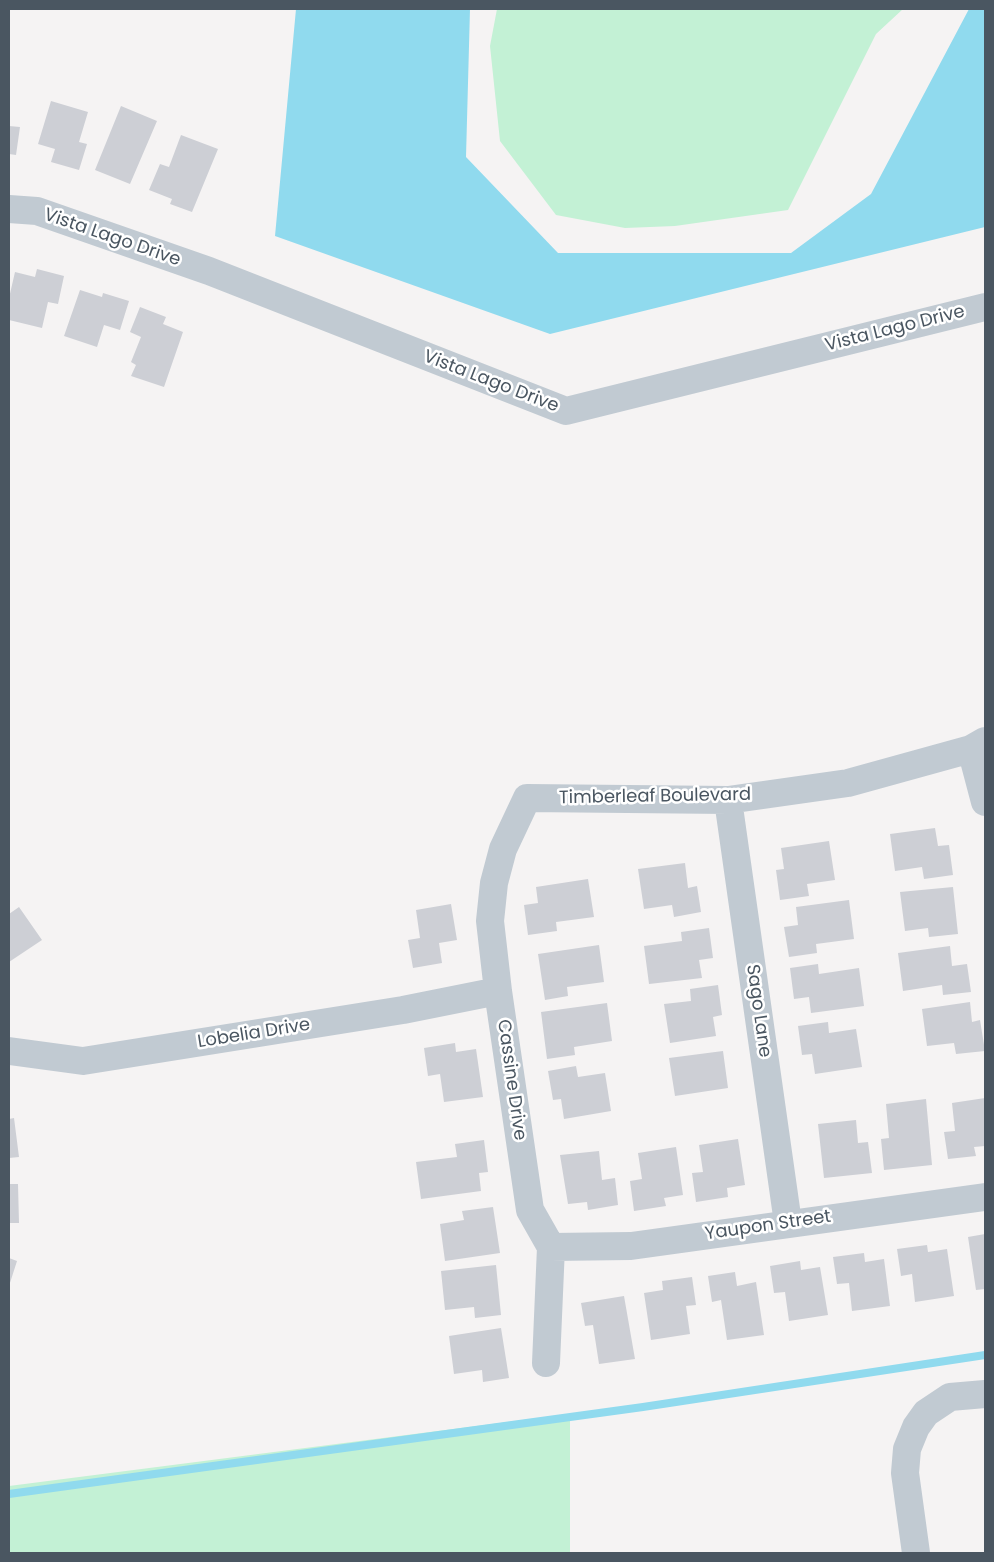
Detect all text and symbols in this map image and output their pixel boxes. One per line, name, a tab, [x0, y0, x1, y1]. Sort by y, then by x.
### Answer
street label: Vista Lago Drive	[41, 204, 183, 272]
street label: Vista Lago Drive	[823, 301, 967, 357]
street label: Vista Lago Drive	[420, 346, 562, 418]
street label: Timberleaf Boulevard	[559, 785, 751, 809]
street label: Sago Lane	[741, 963, 775, 1059]
street label: Lobelia Drive	[196, 1014, 312, 1054]
street label: Cassine Drive	[492, 1018, 530, 1142]
street label: Yaupon Street	[704, 1206, 832, 1246]

